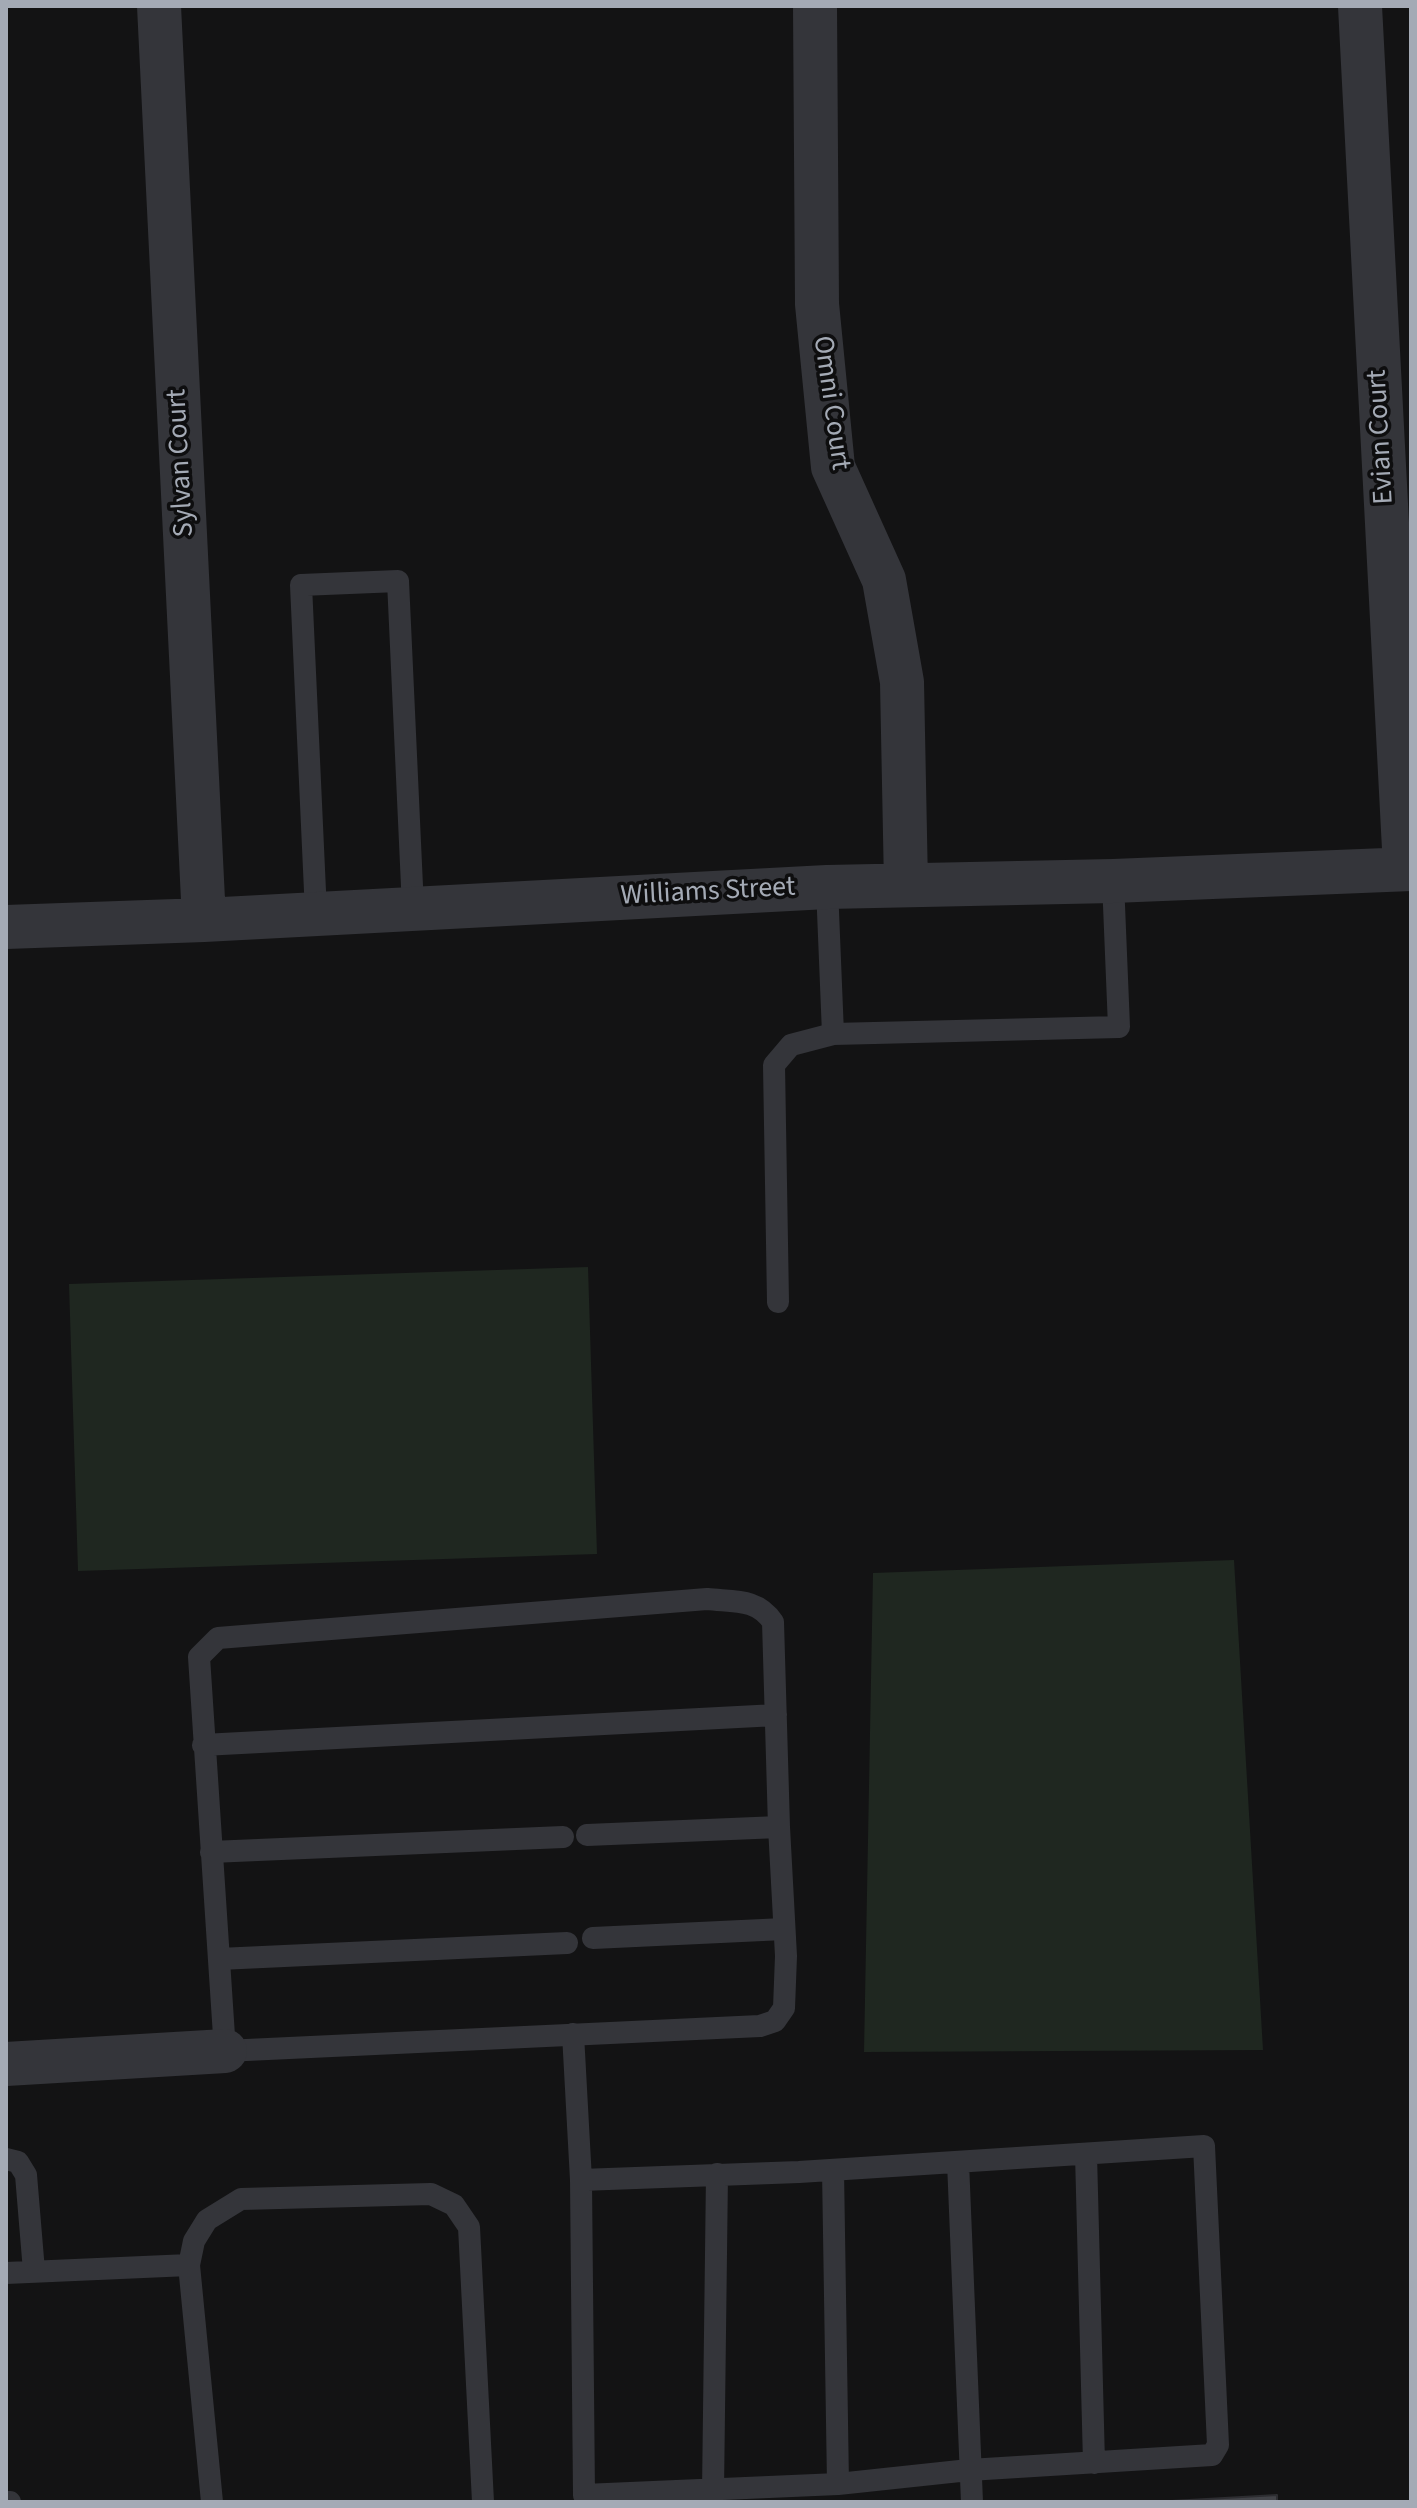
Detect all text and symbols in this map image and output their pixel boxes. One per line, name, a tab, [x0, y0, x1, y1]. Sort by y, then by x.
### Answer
street label: Omni Court	[804, 334, 856, 472]
street label: Evian Court	[1362, 369, 1402, 505]
street label: Sylvan Court	[161, 388, 203, 538]
street label: Williams Street	[620, 872, 796, 914]

